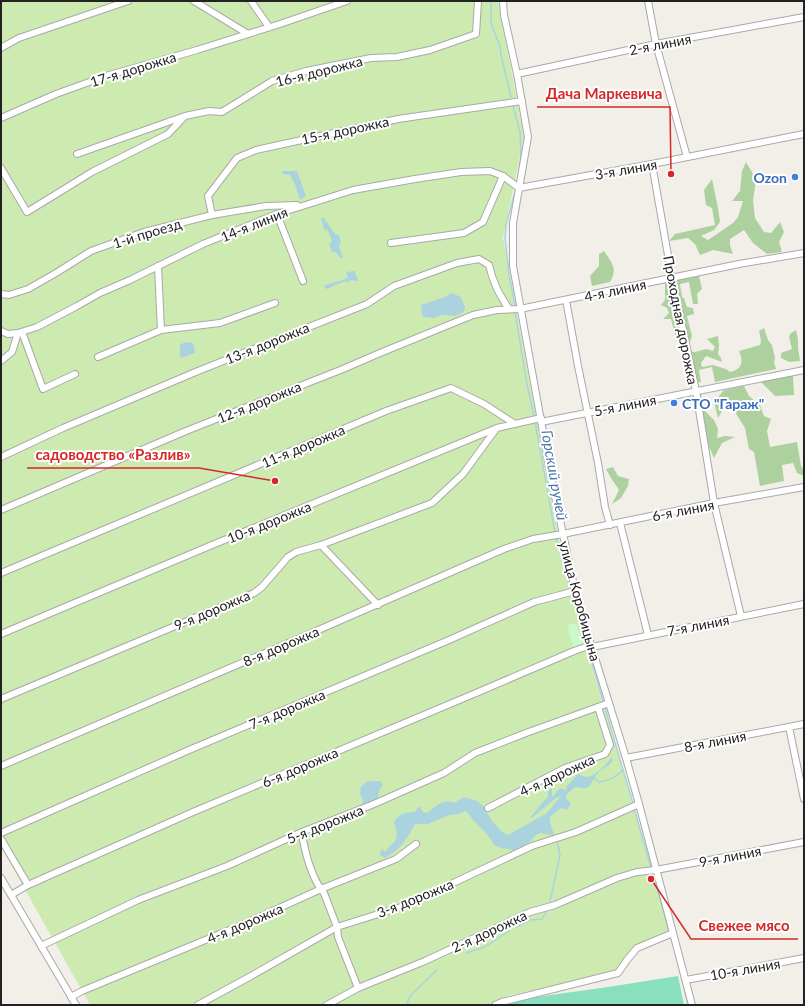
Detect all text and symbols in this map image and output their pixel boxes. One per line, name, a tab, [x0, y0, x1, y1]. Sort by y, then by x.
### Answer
street label: 2-я линия	[628, 30, 692, 58]
street label: 17-я дорожка	[88, 48, 178, 90]
street label: 16-я дорожка	[274, 52, 364, 90]
callout: Дача Маркевича	[537, 80, 670, 107]
text: Дача Маркевича	[546, 84, 662, 102]
street label: 15-я дорожка	[300, 112, 390, 148]
street label: 3-я линия	[594, 155, 658, 183]
place label: Ozon	[754, 169, 787, 186]
marker: Ozon	[790, 172, 800, 182]
street label: 14-я линия	[218, 203, 290, 245]
street label: 1-й проезд	[111, 214, 184, 251]
street label: Проходная дорожка	[660, 254, 702, 386]
street label: 4-я линия	[582, 275, 648, 305]
street label: 13-я дорожка	[222, 318, 312, 368]
street label: 12-я дорожка	[214, 377, 304, 427]
street label: 5-я линия	[593, 391, 657, 419]
place label: СТО "Гараж"	[682, 395, 764, 412]
marker: СТО "Гараж"	[669, 398, 679, 408]
street label: 11-я дорожка	[259, 421, 347, 471]
water label: Горский ручей	[538, 428, 572, 522]
callout: садоводство «Разлив»	[27, 441, 199, 468]
text: садоводство «Разлив»	[35, 445, 191, 463]
street label: 6-я линия	[651, 496, 715, 524]
street label: 10-я дорожка	[224, 497, 314, 547]
street label: улица Коробицына	[556, 539, 604, 663]
street label: 9-я дорожка	[171, 586, 253, 634]
street label: 7-я линия	[666, 611, 730, 639]
street label: 8-я дорожка	[240, 622, 322, 670]
street label: 7-я дорожка	[246, 685, 328, 733]
street label: 8-я линия	[683, 727, 747, 755]
street label: 6-я дорожка	[259, 743, 341, 791]
street label: 4-я дорожка	[517, 750, 597, 800]
street label: 5-я дорожка	[284, 801, 366, 847]
street label: 9-я линия	[698, 842, 762, 870]
street label: 3-я дорожка	[374, 875, 456, 921]
street label: 4-я дорожка	[204, 899, 286, 947]
street label: 2-я дорожка	[449, 906, 529, 956]
callout: Свежее мясо	[691, 912, 798, 939]
text: Свежее мясо	[698, 916, 790, 934]
street label: 10-я линия	[709, 954, 781, 984]

